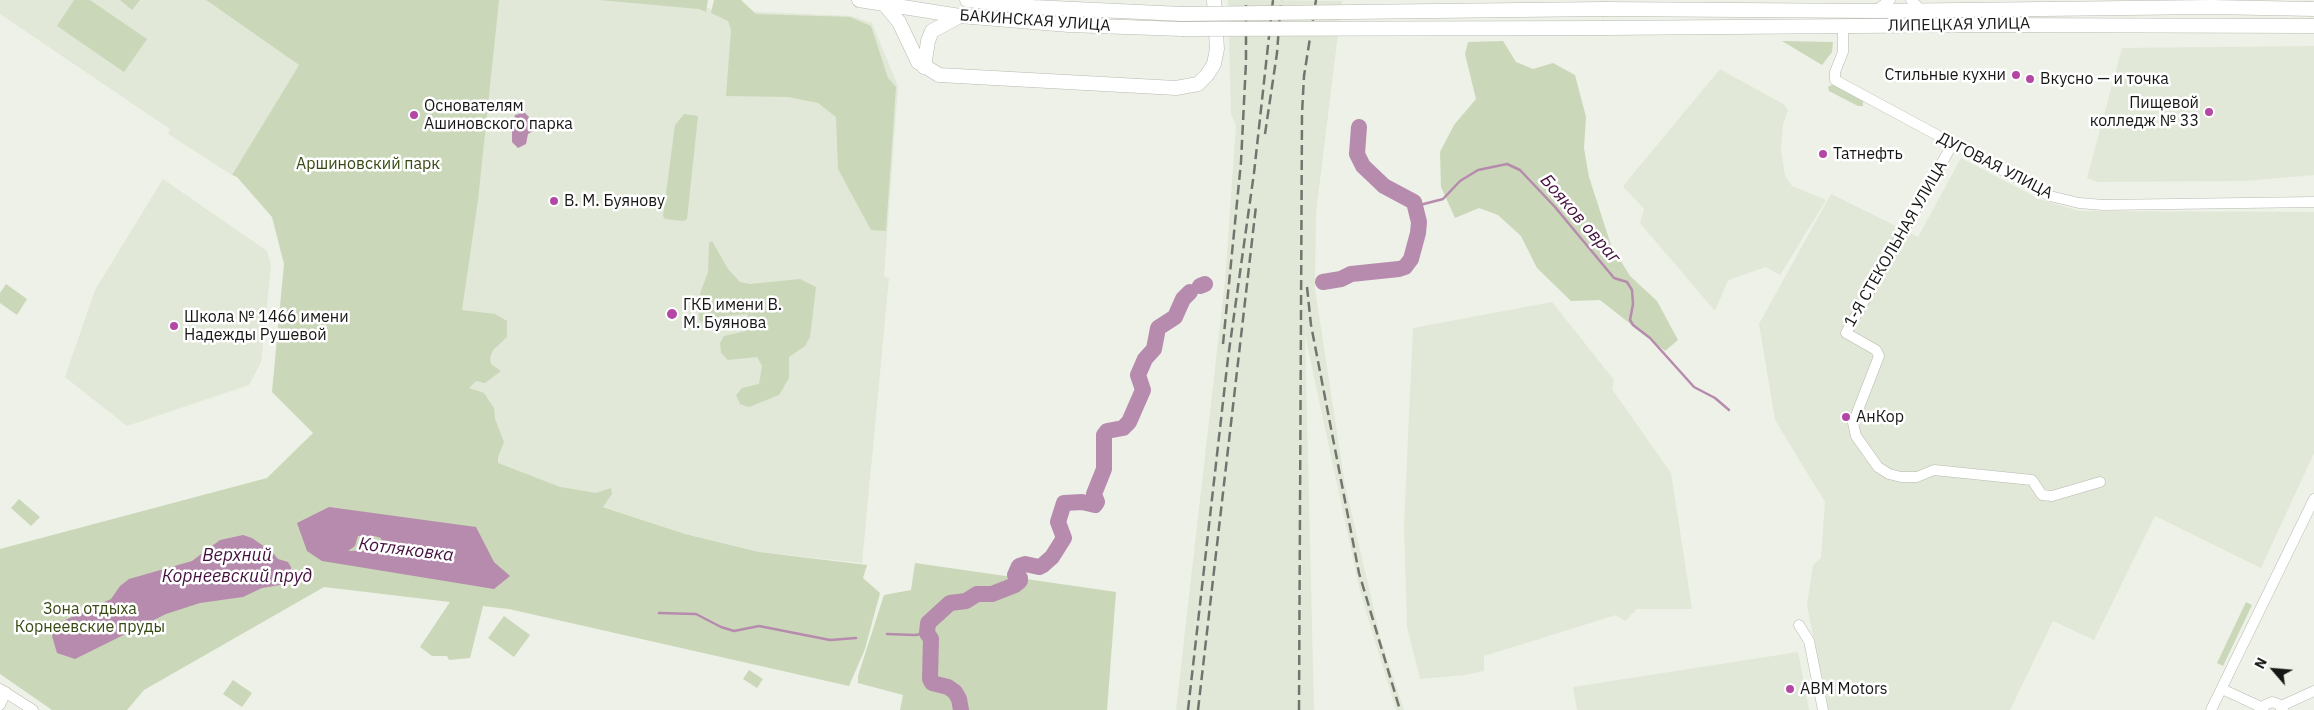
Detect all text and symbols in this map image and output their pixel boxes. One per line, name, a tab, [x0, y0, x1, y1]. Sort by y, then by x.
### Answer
street label: БАКИНСКАЯ УЛИЦА	[959, 6, 1111, 36]
street label: ЛИПЕЦКАЯ УЛИЦА	[1888, 14, 2030, 36]
place label: Стильные кухни	[1884, 65, 2006, 85]
marker: Стильные кухни	[2010, 69, 2022, 81]
place label: Вкусно — и точка	[2040, 69, 2169, 89]
marker: Вкусно — и точка	[2024, 73, 2036, 85]
place label: Пищевой колледж № 33	[2090, 93, 2199, 131]
place label: Основателям Ашиновского парка	[424, 96, 573, 134]
marker: Пищевой колледж № 33	[2203, 106, 2215, 118]
marker: Основателям Ашиновского парка	[408, 109, 420, 121]
street label: ДУГОВАЯ УЛИЦА	[1934, 129, 2056, 203]
place label: Татнефть	[1833, 144, 1903, 164]
marker: Татнефть	[1817, 148, 1829, 160]
park label: Аршиновский парк	[296, 154, 440, 174]
street label: 1-Я СТЕКОЛЬНАЯ УЛИЦА	[1841, 157, 1951, 331]
water label: Бояков овраг	[1535, 170, 1625, 268]
place label: В. М. Буянову	[564, 191, 665, 211]
marker: В. М. Буянову	[548, 195, 560, 207]
place label: ГКБ имени В. М. Буянова	[683, 295, 782, 333]
place label: Школа № 1466 имени Надежды Рушевой	[184, 307, 349, 345]
marker: ГКБ имени В. М. Буянова	[665, 307, 679, 321]
marker: Школа № 1466 имени Надежды Рушевой	[168, 320, 180, 332]
place label: АнКор	[1856, 407, 1904, 427]
marker: АнКор	[1840, 411, 1852, 423]
water label: Котляковка	[357, 533, 455, 567]
water label: Верхний Корнеевский пруд	[162, 545, 312, 588]
park label: Зона отдыха Корнеевские пруды	[15, 599, 165, 637]
north arrow	[2249, 645, 2299, 695]
text: N	[2250, 655, 2271, 672]
place label: ABM Motors	[1800, 679, 1888, 699]
marker: ABM Motors	[1784, 683, 1796, 695]

